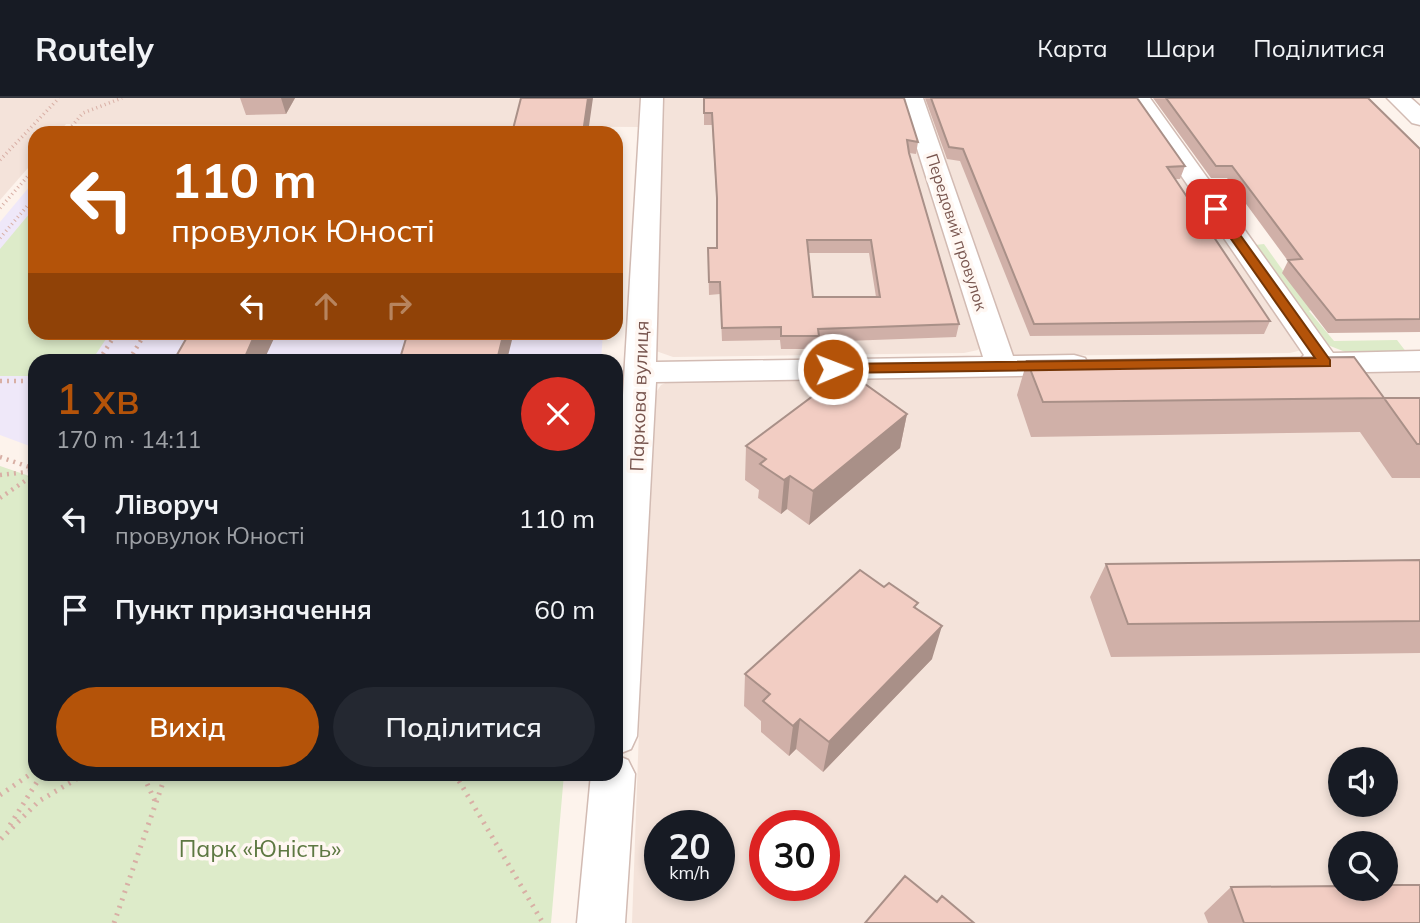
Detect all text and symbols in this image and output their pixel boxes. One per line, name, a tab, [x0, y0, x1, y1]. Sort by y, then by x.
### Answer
text: Routely	[35, 28, 154, 69]
text: Карта	[1037, 33, 1108, 63]
text: Шари	[1146, 33, 1215, 63]
text: Поділитися	[1253, 33, 1385, 63]
text: 110 m	[171, 149, 317, 210]
street label: Передовий провулок	[922, 151, 992, 313]
icon: left	[56, 154, 147, 245]
pin	[1186, 179, 1246, 239]
icon: arrive	[1197, 190, 1235, 228]
text: провулок Юності	[171, 210, 435, 250]
icon: left	[234, 287, 272, 325]
icon: ahead	[307, 287, 345, 325]
icon: right	[380, 287, 418, 325]
street label: Паркова вулиця	[624, 320, 654, 472]
position arrow	[796, 332, 870, 406]
text: 1 хв	[56, 372, 140, 425]
button: close	[521, 377, 595, 451]
text: 170 m · 14:11	[56, 425, 201, 454]
text: Ліворуч	[115, 488, 219, 521]
icon: left	[56, 500, 94, 538]
text: 110 m	[519, 502, 595, 535]
text: провулок Юності	[115, 521, 305, 550]
icon: arrive	[56, 591, 94, 629]
text: Пункт призначення	[115, 593, 372, 626]
text: 60 m	[534, 593, 595, 626]
button: Вихід	[56, 687, 319, 767]
button: Поділитися	[333, 687, 595, 767]
map controls	[1328, 747, 1398, 901]
button: sound	[1328, 747, 1398, 817]
speed limit sign: 30	[749, 810, 840, 901]
text: 20	[668, 824, 711, 868]
button: search	[1328, 831, 1398, 901]
park label: Парк «Юність»	[179, 834, 341, 863]
text: km/h	[669, 861, 710, 884]

